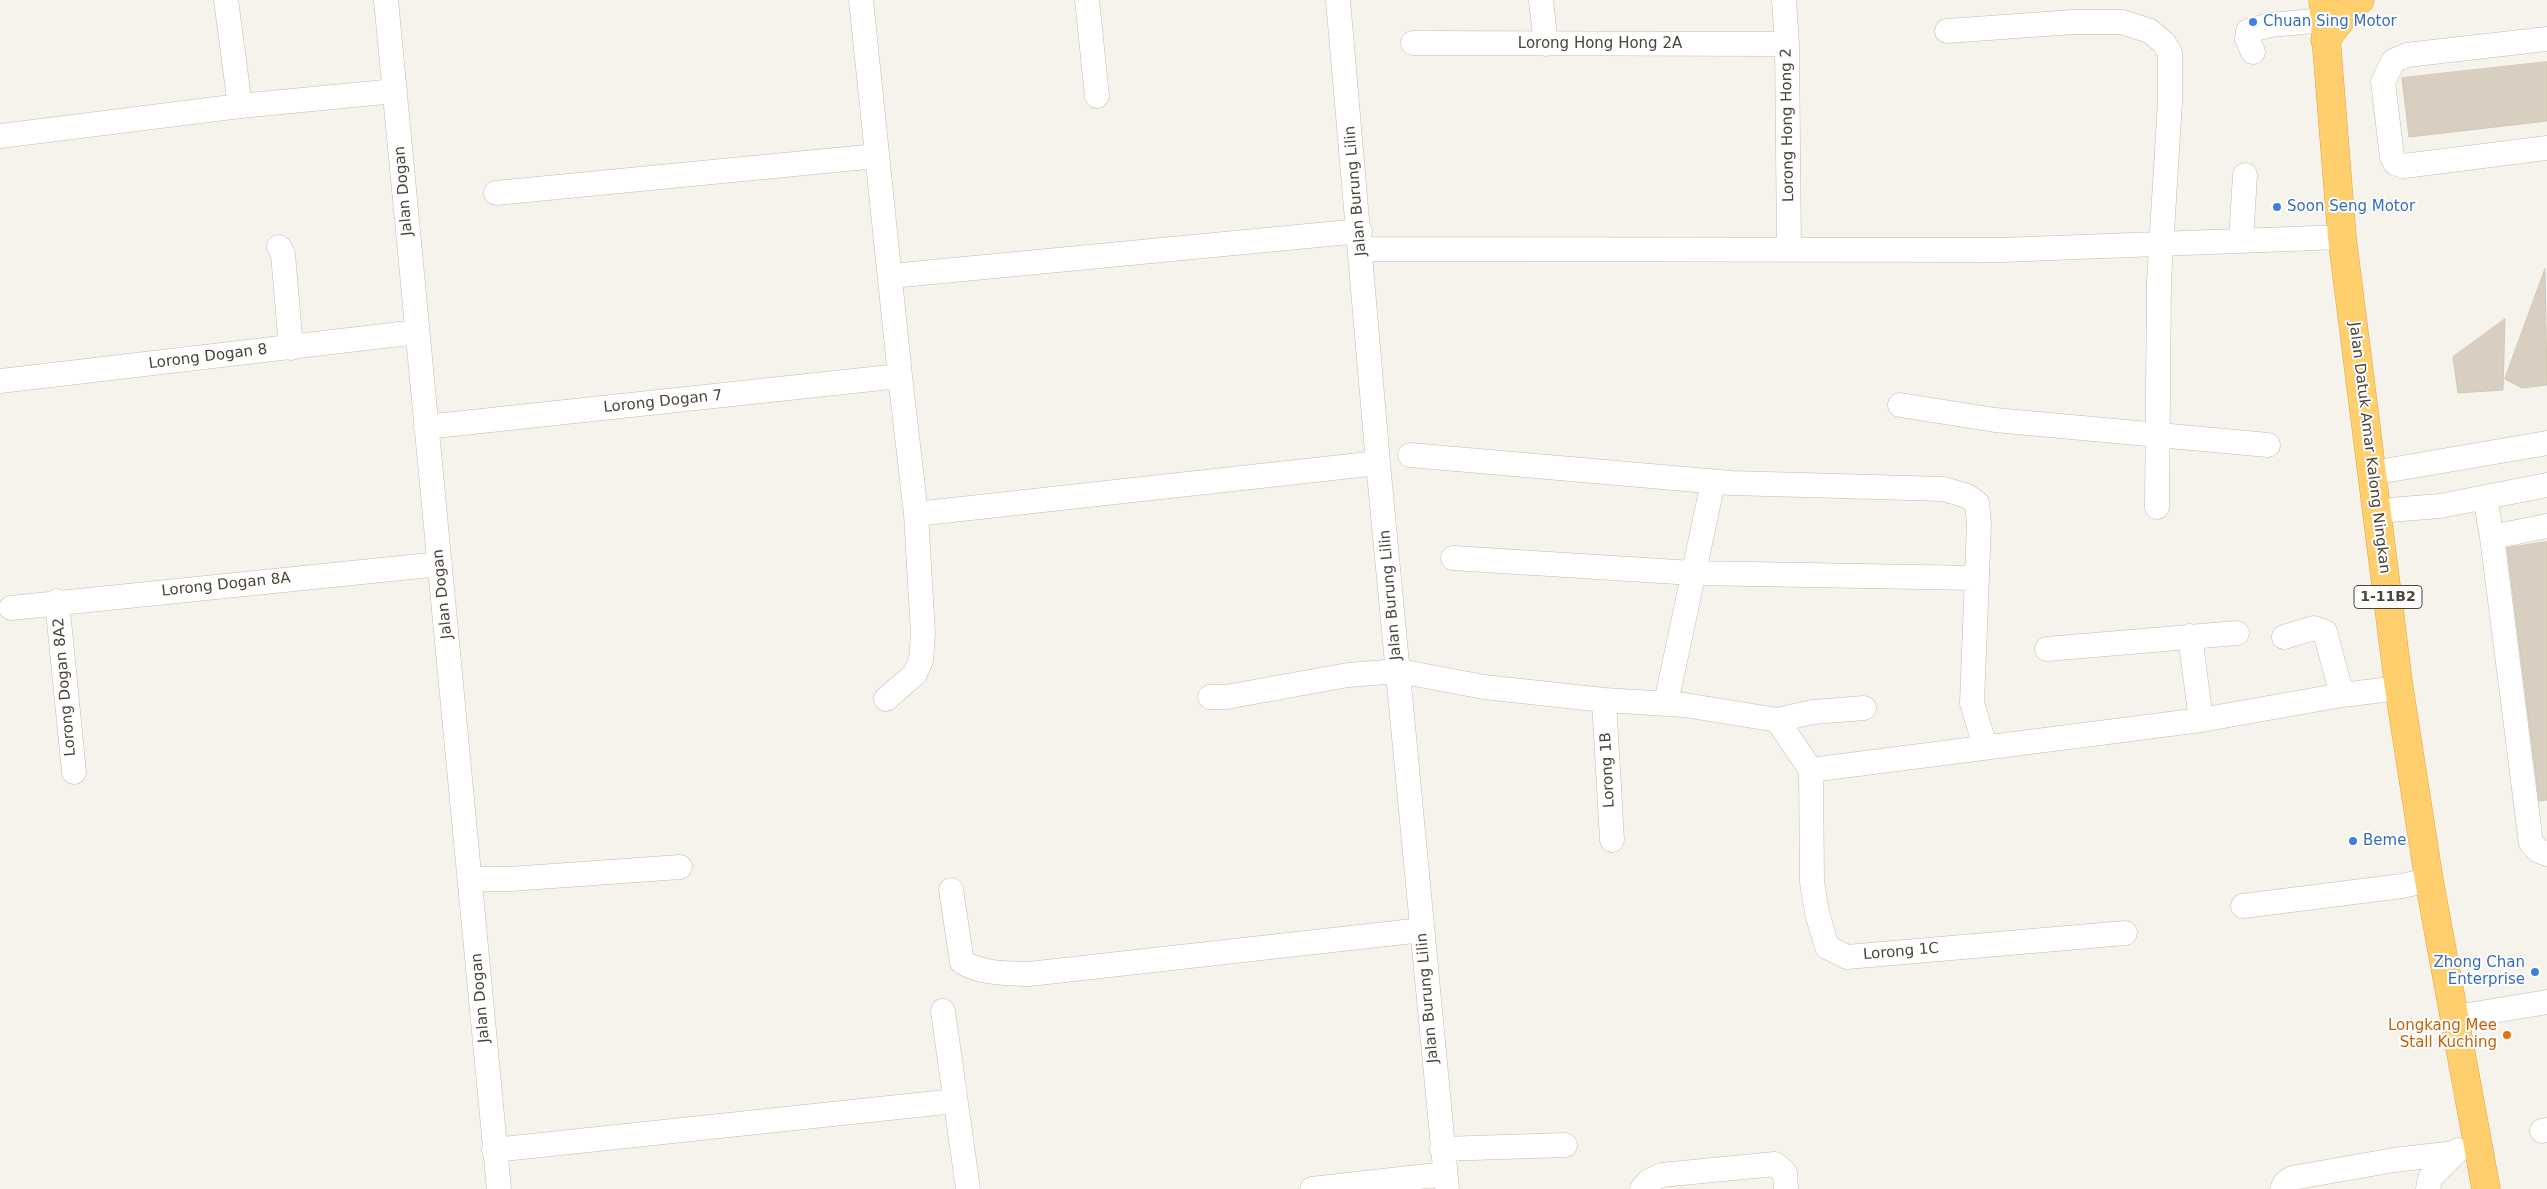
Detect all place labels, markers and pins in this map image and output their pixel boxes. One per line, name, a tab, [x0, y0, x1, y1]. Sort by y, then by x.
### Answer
place label: Chuan Sing Motor	[2263, 13, 2397, 31]
marker: Chuan Sing Motor	[2247, 16, 2259, 28]
place label: Soon Seng Motor	[2287, 198, 2415, 216]
marker: Soon Seng Motor	[2271, 201, 2283, 213]
place label: Beme	[2363, 832, 2406, 850]
marker: Beme	[2347, 835, 2359, 847]
place label: Zhong Chan Enterprise	[2434, 954, 2525, 989]
marker: Zhong Chan Enterprise	[2529, 966, 2541, 978]
place label: Longkang Mee Stall Kuching	[2388, 1017, 2497, 1052]
marker: Longkang Mee Stall Kuching	[2501, 1029, 2513, 1041]

